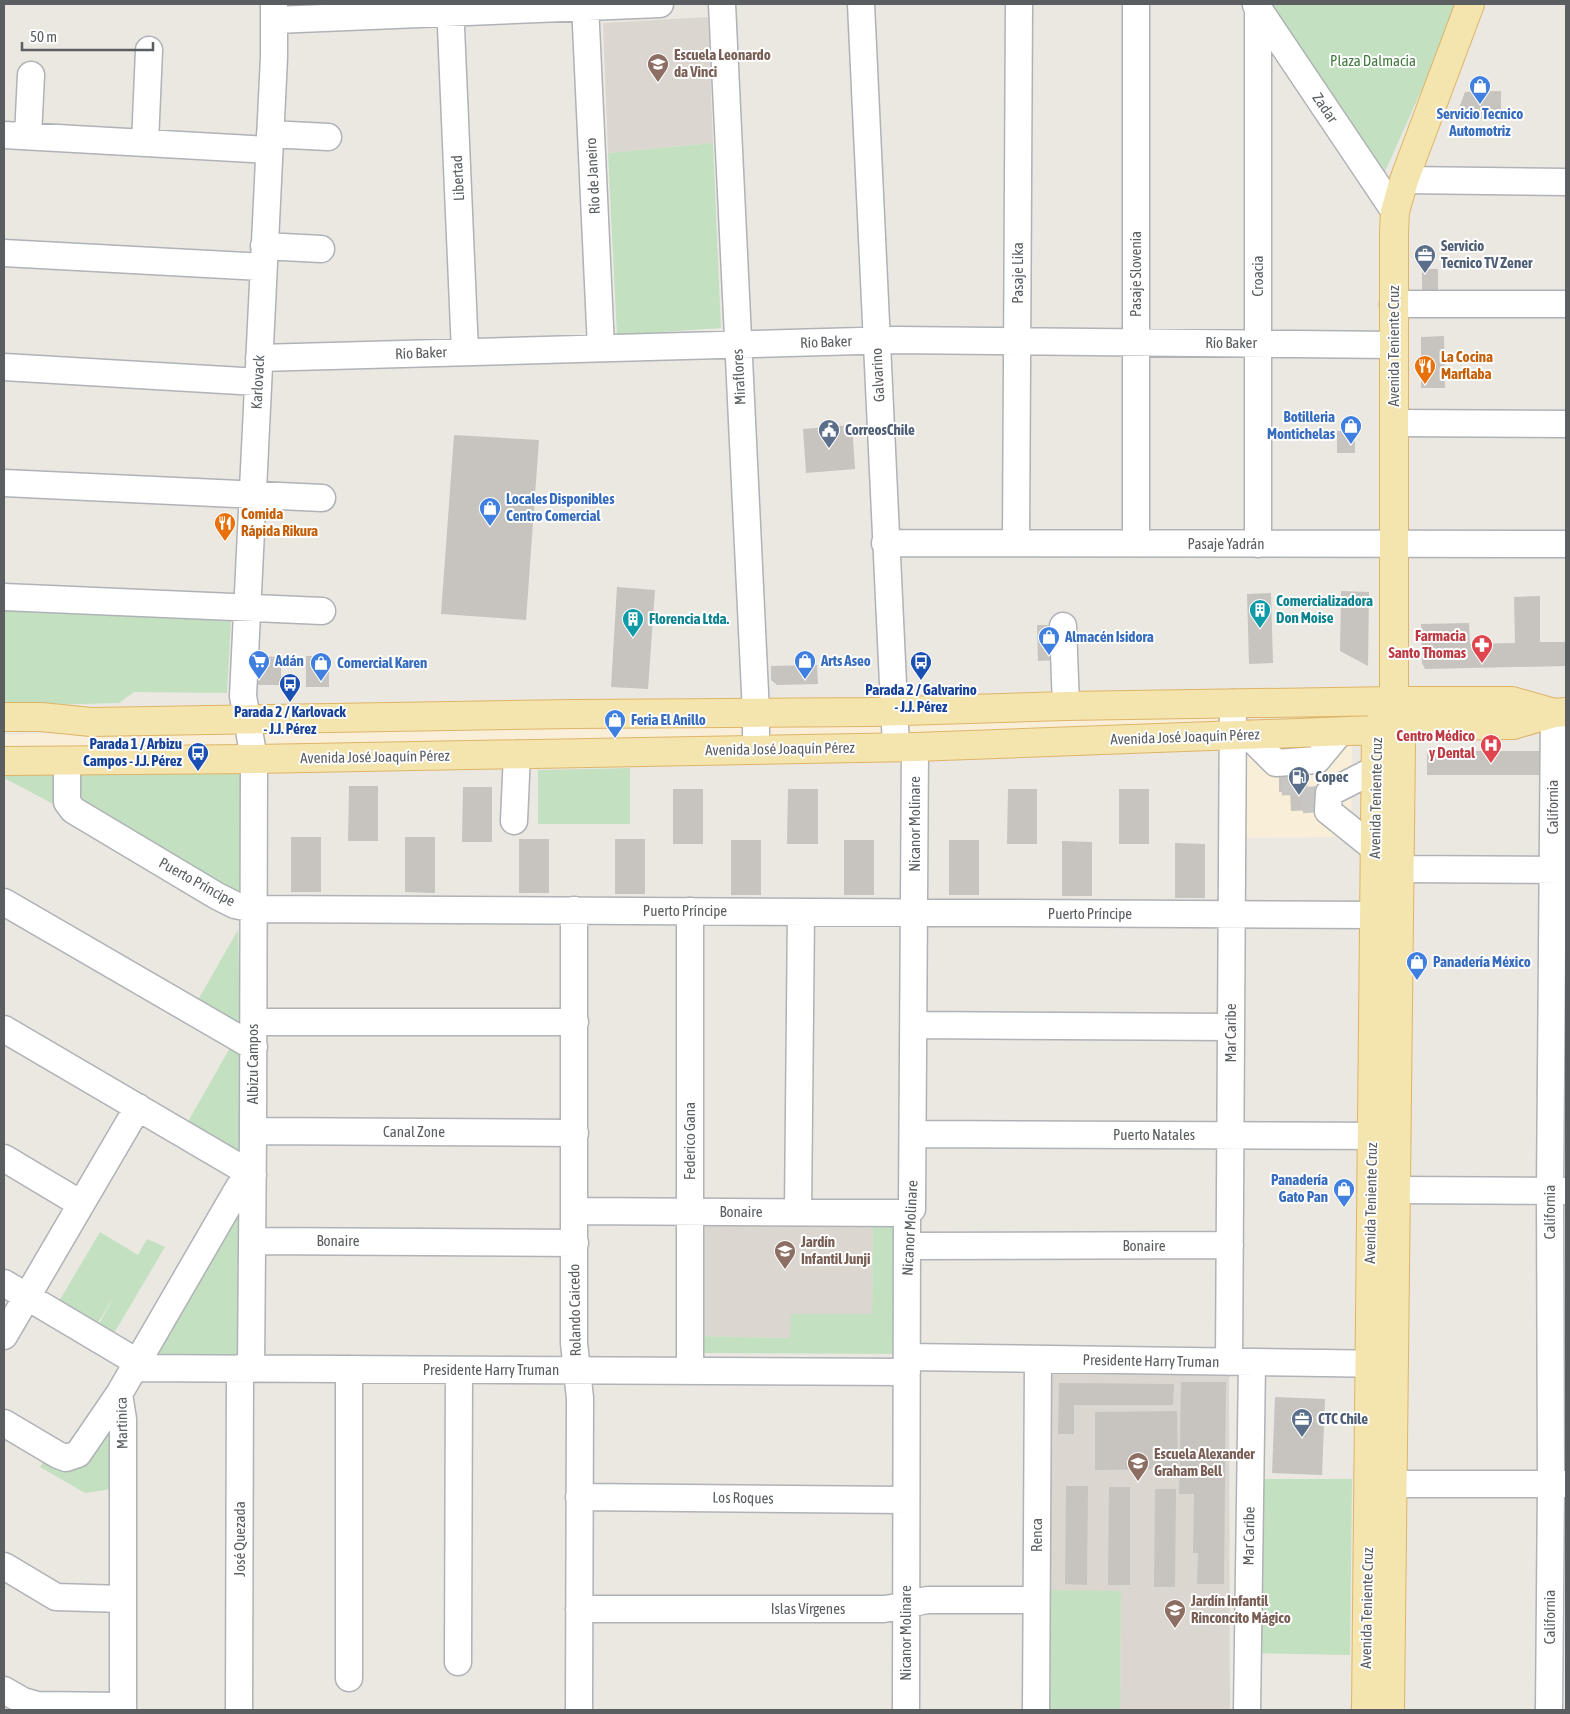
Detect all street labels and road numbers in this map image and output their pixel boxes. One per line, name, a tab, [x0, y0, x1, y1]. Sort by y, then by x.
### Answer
street label: Zadar	[1309, 90, 1342, 126]
street label: Río de Janeiro	[582, 137, 603, 215]
street label: Libertad	[448, 155, 467, 201]
street label: Pasaje Slovenia	[1127, 231, 1144, 317]
street label: Pasaje Lika	[1009, 242, 1026, 304]
street label: Croacia	[1249, 255, 1266, 297]
street label: Avenida Teniente Cruz	[1385, 285, 1402, 407]
street label: Río Baker	[800, 332, 853, 351]
street label: Río Baker	[1205, 334, 1257, 351]
street label: Río Baker	[395, 343, 448, 362]
street label: Galvarino	[868, 348, 887, 402]
street label: Miraflores	[729, 349, 748, 406]
street label: Karlovack	[248, 354, 267, 410]
street label: Pasaje Yadrán	[1188, 535, 1264, 552]
street label: Avenida José Joaquín Pérez	[1110, 725, 1261, 748]
street label: Avenida Teniente Cruz	[1366, 737, 1385, 859]
street label: Avenida José Joaquín Pérez	[705, 739, 856, 758]
street label: Avenida José Joaquín Pérez	[300, 747, 451, 766]
street label: Nicanor Molinare	[906, 776, 923, 872]
street label: California	[1544, 780, 1561, 834]
street label: Puerto Príncipe	[156, 854, 238, 910]
street label: Puerto Príncipe	[643, 902, 727, 919]
street label: Puerto Príncipe	[1048, 905, 1132, 922]
street label: Mar Caribe	[1222, 1003, 1239, 1063]
street label: Albizu Campos	[244, 1024, 261, 1104]
street label: Federico Gana	[681, 1102, 698, 1180]
street label: Canal Zone	[383, 1123, 445, 1140]
street label: Puerto Natales	[1113, 1126, 1195, 1143]
street label: Avenida Teniente Cruz	[1361, 1142, 1380, 1264]
street label: Nicanor Molinare	[899, 1180, 921, 1276]
street label: California	[1541, 1185, 1558, 1239]
street label: Bonaire	[719, 1203, 763, 1220]
street label: Bonaire	[316, 1232, 360, 1249]
street label: Bonaire	[1122, 1237, 1166, 1254]
street label: Rolando Caicedo	[565, 1264, 584, 1356]
street label: Presidente Harry Truman	[1082, 1351, 1220, 1370]
street label: Presidente Harry Truman	[423, 1361, 559, 1378]
street label: Martinica	[113, 1397, 130, 1449]
street label: Los Roques	[712, 1488, 774, 1507]
street label: José Quezada	[231, 1501, 248, 1577]
street label: Mar Caribe	[1239, 1506, 1258, 1566]
street label: Renca	[1028, 1518, 1045, 1552]
street label: Avenida Teniente Cruz	[1357, 1547, 1376, 1669]
street label: Nicanor Molinare	[897, 1585, 914, 1681]
street label: California	[1541, 1590, 1558, 1644]
street label: Islas Vírgenes	[771, 1600, 845, 1617]

